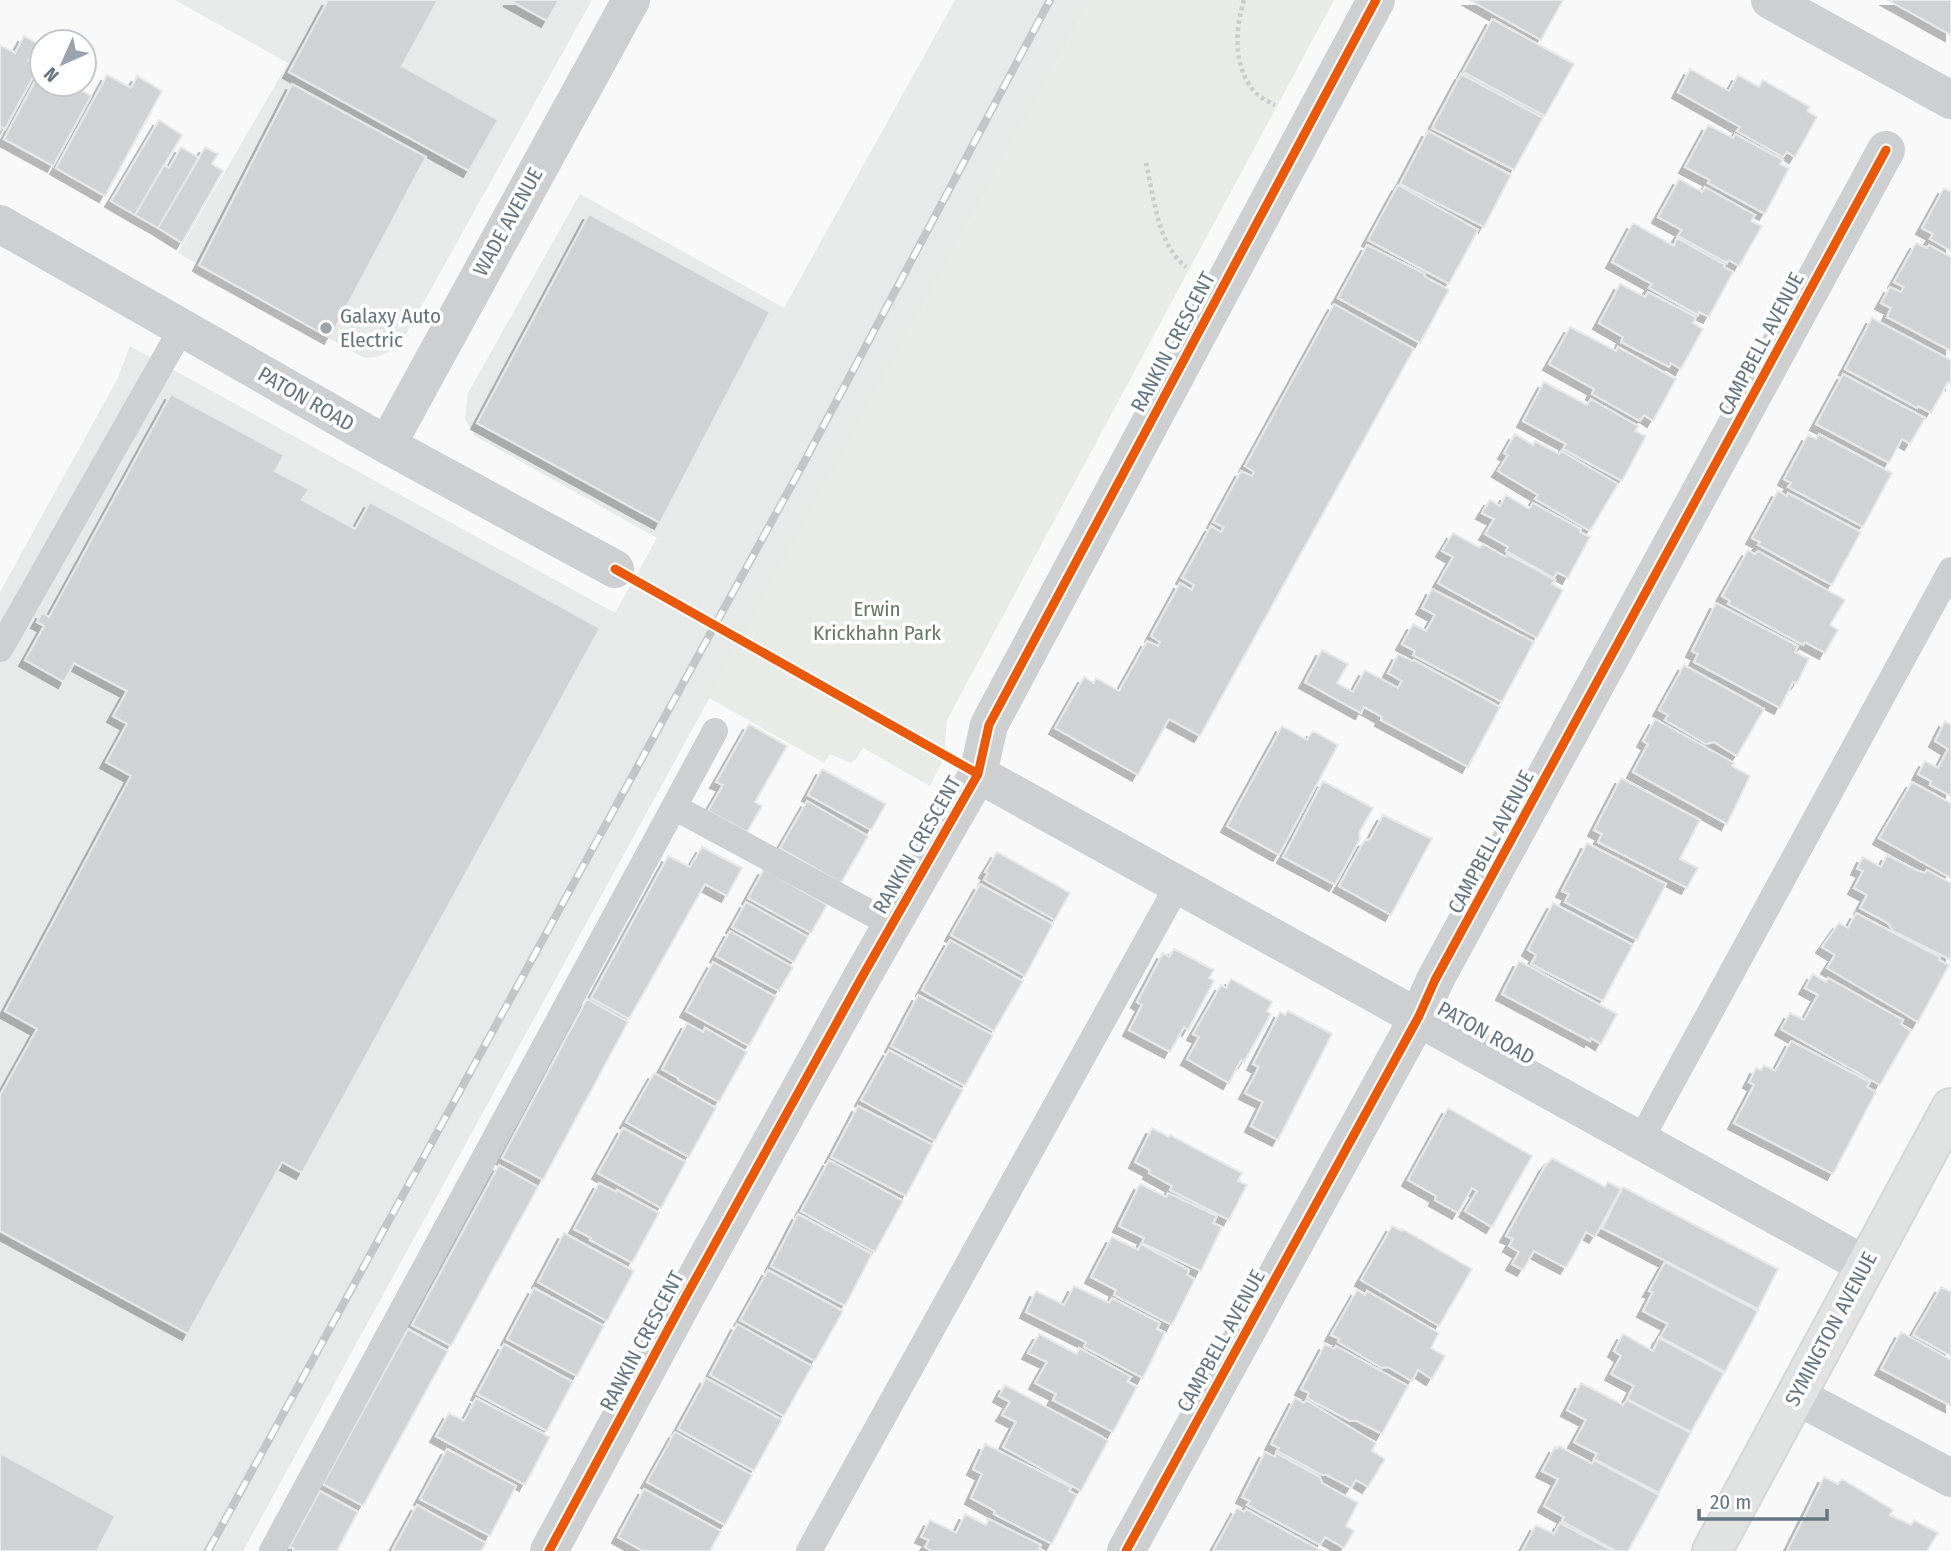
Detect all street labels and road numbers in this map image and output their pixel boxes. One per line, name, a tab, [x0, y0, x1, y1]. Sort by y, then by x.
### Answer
street label: WADE AVENUE	[468, 163, 549, 281]
street label: RANKIN CRESCENT	[1125, 267, 1221, 416]
street label: CAMPBELL AVENUE	[1712, 268, 1810, 420]
street label: PATON ROAD	[253, 361, 359, 437]
street label: CAMPBELL AVENUE	[1442, 766, 1540, 918]
street label: RANKIN CRESCENT	[867, 771, 967, 918]
street label: PATON ROAD	[1433, 996, 1539, 1070]
street label: SYMINGTON AVENUE	[1779, 1247, 1883, 1411]
street label: CAMPBELL AVENUE	[1171, 1265, 1271, 1417]
street label: RANKIN CRESCENT	[594, 1266, 690, 1415]

